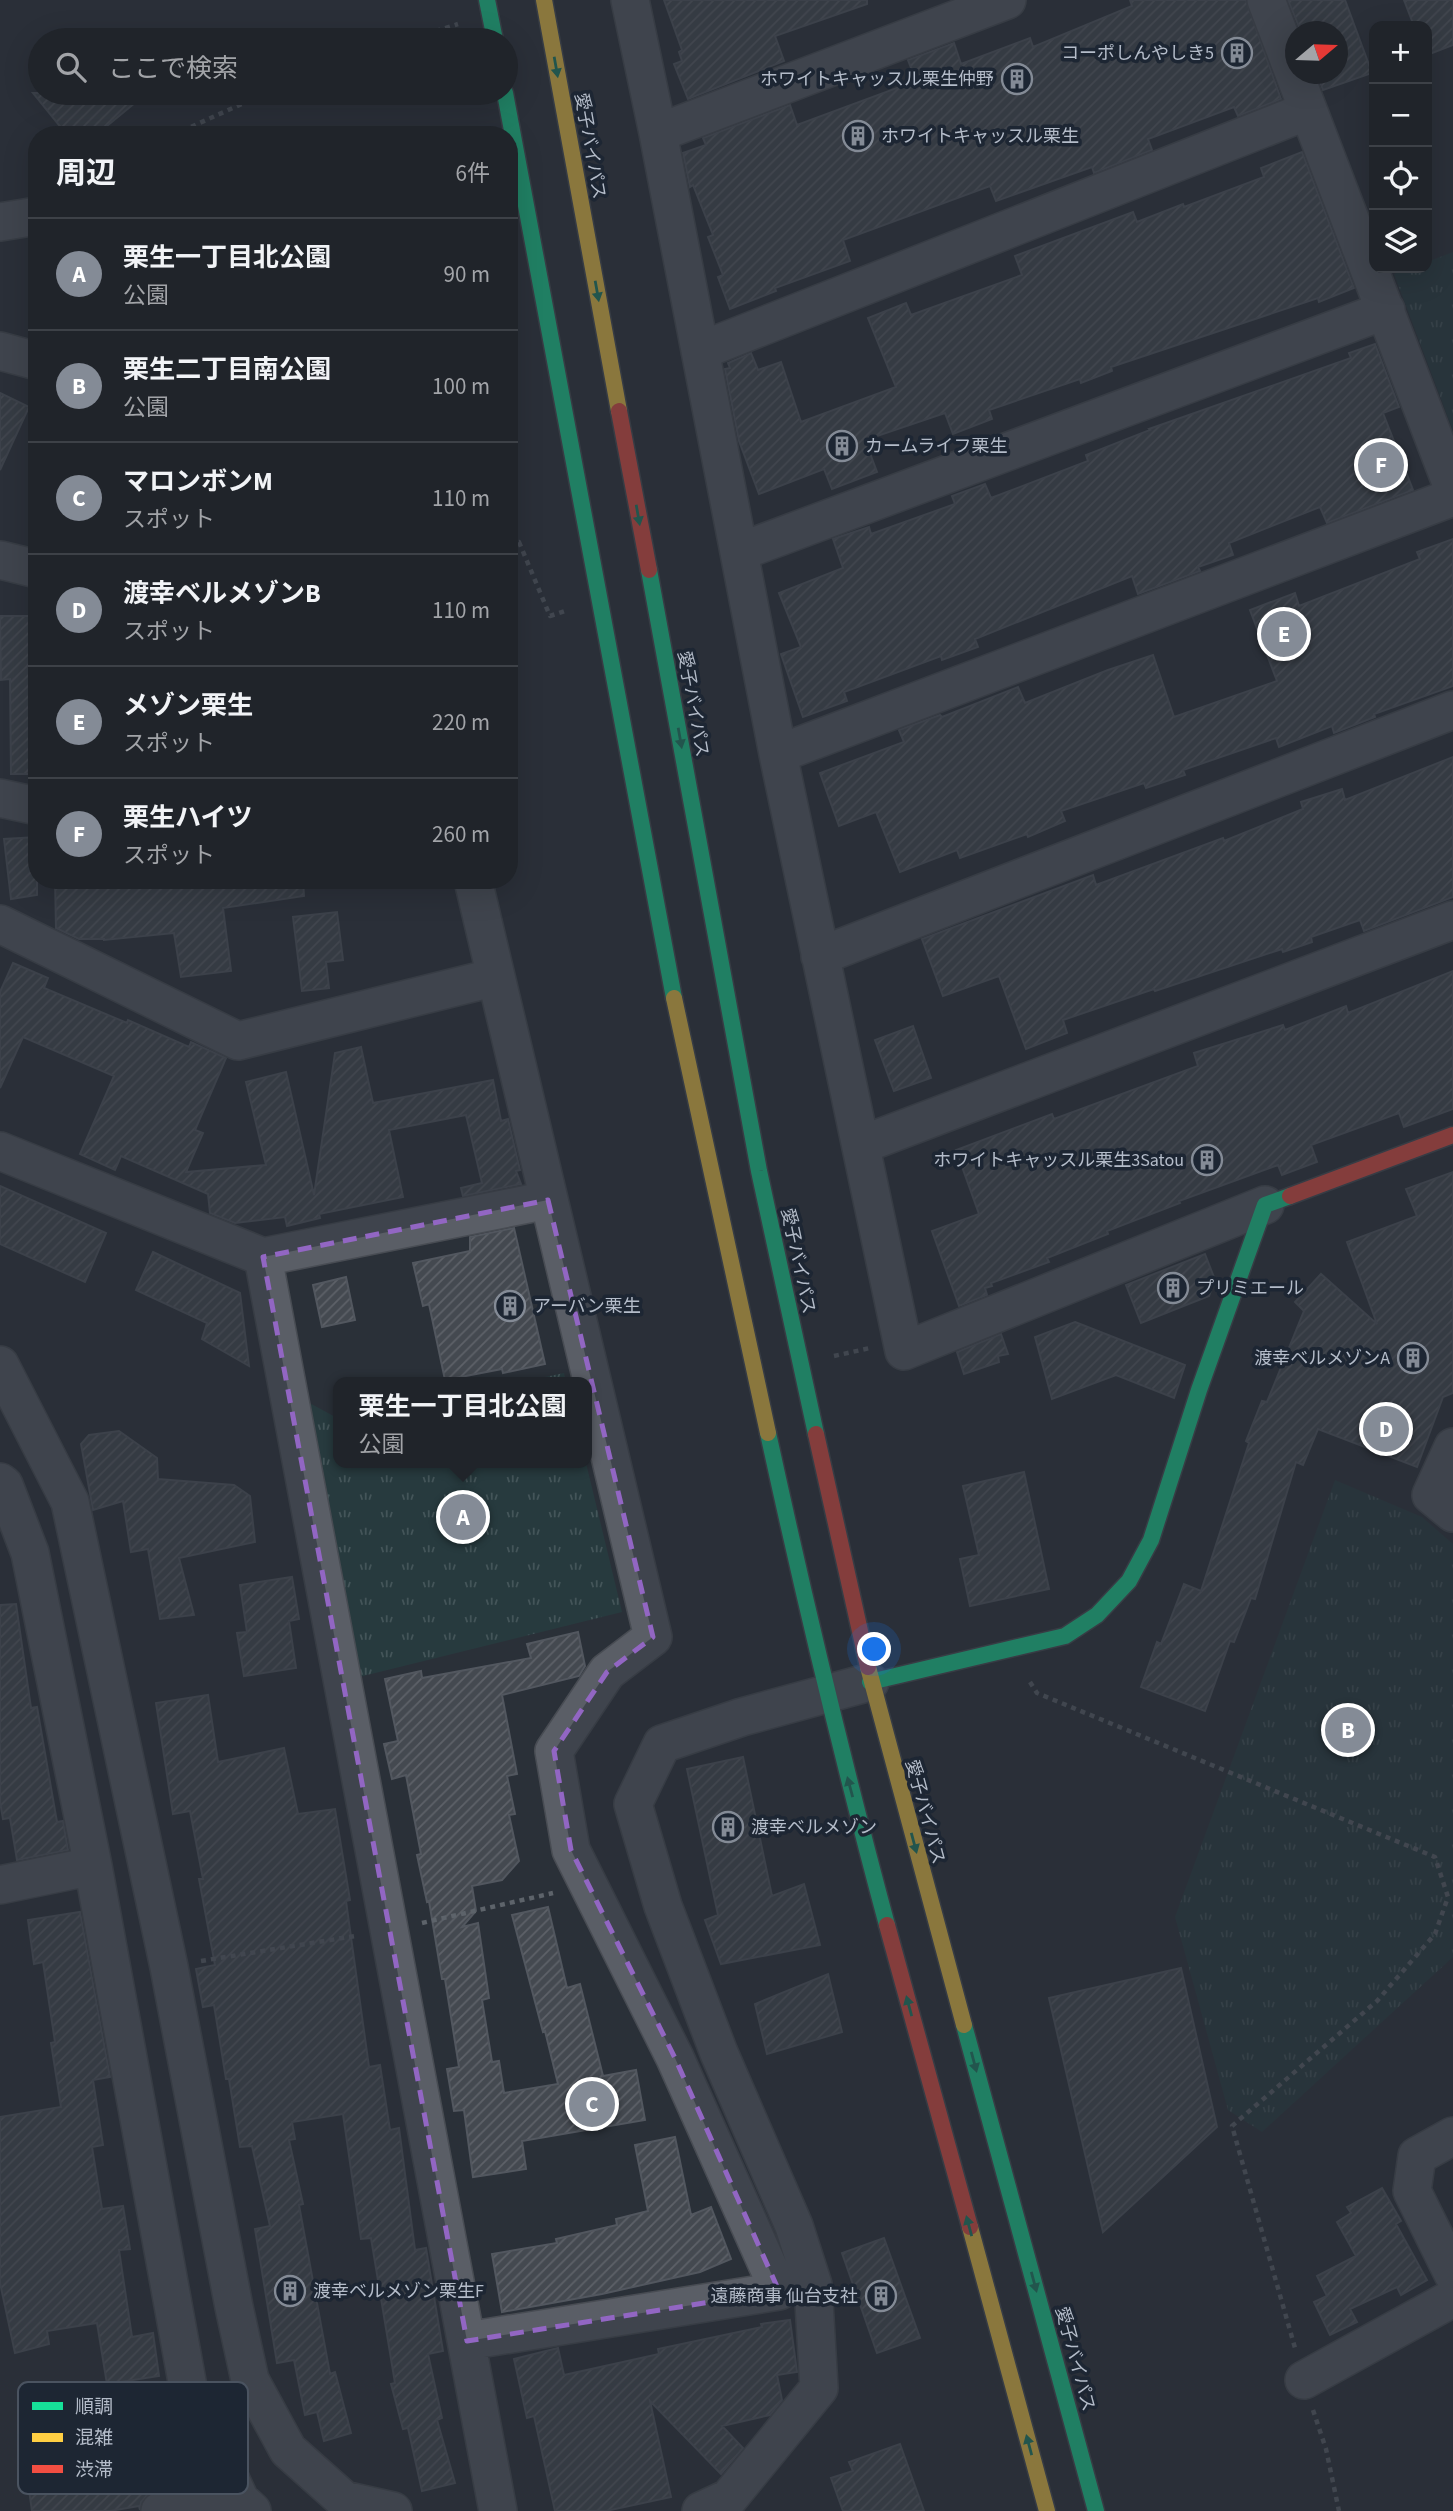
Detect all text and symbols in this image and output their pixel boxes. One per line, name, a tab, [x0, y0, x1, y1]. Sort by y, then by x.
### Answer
north arrow	[1285, 21, 1348, 84]
map controls	[1369, 21, 1432, 273]
button: +	[1369, 21, 1432, 84]
search box	[28, 28, 518, 105]
building icon: コーポしんやしき5	[1220, 36, 1254, 70]
place label: コーポしんやしき5	[1061, 41, 1214, 66]
icon: search	[52, 48, 90, 86]
text: ここで検索	[108, 50, 238, 87]
one-way arrow	[551, 56, 562, 78]
building icon: ホワイトキャッスル栗生仲野	[1000, 62, 1034, 96]
place label: ホワイトキャッスル栗生仲野	[760, 67, 994, 92]
button: −	[1369, 84, 1432, 147]
street label: 愛子バイパス	[568, 91, 612, 201]
building icon: ホワイトキャッスル栗生	[841, 119, 875, 153]
place label: ホワイトキャッスル栗生	[881, 124, 1079, 149]
button: locate	[1369, 147, 1432, 210]
text: 周辺	[56, 152, 116, 195]
text: 6件	[456, 157, 490, 190]
button: layers	[1369, 210, 1432, 273]
text: 栗生一丁目北公園	[123, 239, 331, 276]
text: A	[72, 258, 86, 291]
text: 90 m	[443, 258, 490, 291]
text: 公園	[123, 279, 169, 312]
one-way arrow	[592, 280, 603, 302]
text: 栗生二丁目南公園	[123, 351, 331, 388]
text: B	[72, 370, 86, 403]
text: 100 m	[432, 370, 490, 403]
text: 公園	[123, 391, 169, 424]
building icon: カームライフ栗生	[825, 429, 859, 463]
place label: カームライフ栗生	[865, 434, 1008, 459]
pin: F	[1358, 439, 1404, 491]
text: マロンボンM	[123, 463, 273, 500]
text: C	[72, 482, 86, 515]
text: 110 m	[432, 482, 490, 515]
text: スポット	[123, 503, 215, 536]
one-way arrow	[633, 504, 644, 526]
text: 渡幸ベルメゾンB	[123, 575, 321, 612]
text: D	[72, 594, 86, 627]
text: 110 m	[432, 594, 490, 627]
pin: E	[1261, 608, 1307, 660]
text: スポット	[123, 615, 215, 648]
street label: 愛子バイパス	[671, 649, 715, 759]
text: メゾン栗生	[123, 687, 253, 724]
text: E	[73, 706, 85, 739]
text: 220 m	[432, 706, 490, 739]
text: スポット	[123, 727, 215, 760]
one-way arrow	[674, 727, 685, 749]
text: 栗生ハイツ	[123, 799, 252, 836]
text: F	[73, 818, 85, 851]
text: 260 m	[432, 818, 490, 851]
text: スポット	[123, 839, 215, 872]
building icon: ホワイトキャッスル栗生3Satou	[1190, 1143, 1224, 1177]
place label: ホワイトキャッスル栗生3Satou	[933, 1148, 1184, 1173]
street label: 愛子バイパス	[775, 1206, 821, 1316]
building icon: プリミエール	[1156, 1271, 1190, 1305]
place label: プリミエール	[1196, 1276, 1304, 1301]
building icon: アーバン栗生	[493, 1289, 527, 1323]
place label: アーバン栗生	[533, 1294, 641, 1319]
building icon: 渡幸ベルメゾンA	[1396, 1341, 1430, 1375]
place label: 渡幸ベルメゾンA	[1254, 1346, 1390, 1371]
popup	[333, 1377, 592, 1468]
text: 栗生一丁目北公園	[358, 1388, 567, 1425]
pin: D	[1363, 1403, 1409, 1455]
text: 公園	[358, 1428, 404, 1461]
pin: A	[440, 1491, 486, 1543]
your location	[857, 1632, 891, 1666]
pin: B	[1325, 1704, 1371, 1756]
street label: 愛子バイパス	[899, 1757, 951, 1867]
one-way arrow	[844, 1776, 854, 1797]
building icon: 渡幸ベルメゾン	[711, 1810, 745, 1844]
place label: 渡幸ベルメゾン	[751, 1815, 877, 1840]
one-way arrow	[909, 1833, 919, 1854]
one-way arrow	[903, 1995, 914, 2017]
one-way arrow	[969, 2052, 979, 2073]
pin: C	[569, 2078, 615, 2130]
one-way arrow	[963, 2214, 974, 2236]
one-way arrow	[1029, 2272, 1039, 2293]
building icon: 渡幸ベルメゾン栗生F	[273, 2274, 307, 2308]
place label: 渡幸ベルメゾン栗生F	[313, 2279, 484, 2304]
building icon: 遠藤商事 仙台支社	[864, 2279, 898, 2313]
place label: 遠藤商事 仙台支社	[710, 2284, 858, 2309]
street label: 愛子バイパス	[1049, 2304, 1101, 2414]
legend	[18, 2382, 248, 2494]
text: 順調	[75, 2394, 113, 2421]
text: 混雑	[75, 2425, 113, 2452]
one-way arrow	[1023, 2434, 1034, 2456]
text: 渋滞	[75, 2457, 113, 2484]

